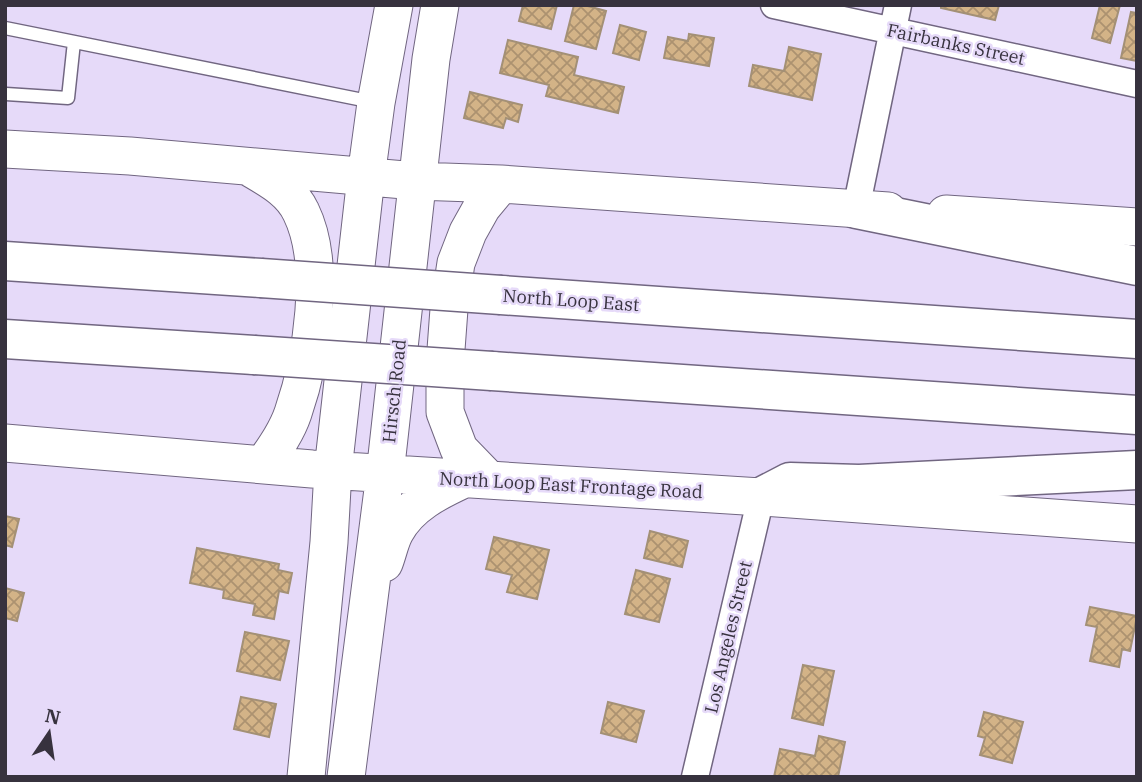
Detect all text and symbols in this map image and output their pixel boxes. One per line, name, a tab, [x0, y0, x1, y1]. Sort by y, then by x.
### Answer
street label: Fairbanks Street	[885, 18, 1027, 70]
street label: North Loop East	[502, 284, 640, 316]
street label: Hirsch Road	[377, 338, 411, 444]
street label: North Loop East Frontage Road	[439, 467, 703, 503]
street label: Los Angeles Street	[699, 559, 757, 715]
north arrow	[14, 698, 84, 768]
text: N	[43, 703, 63, 730]

